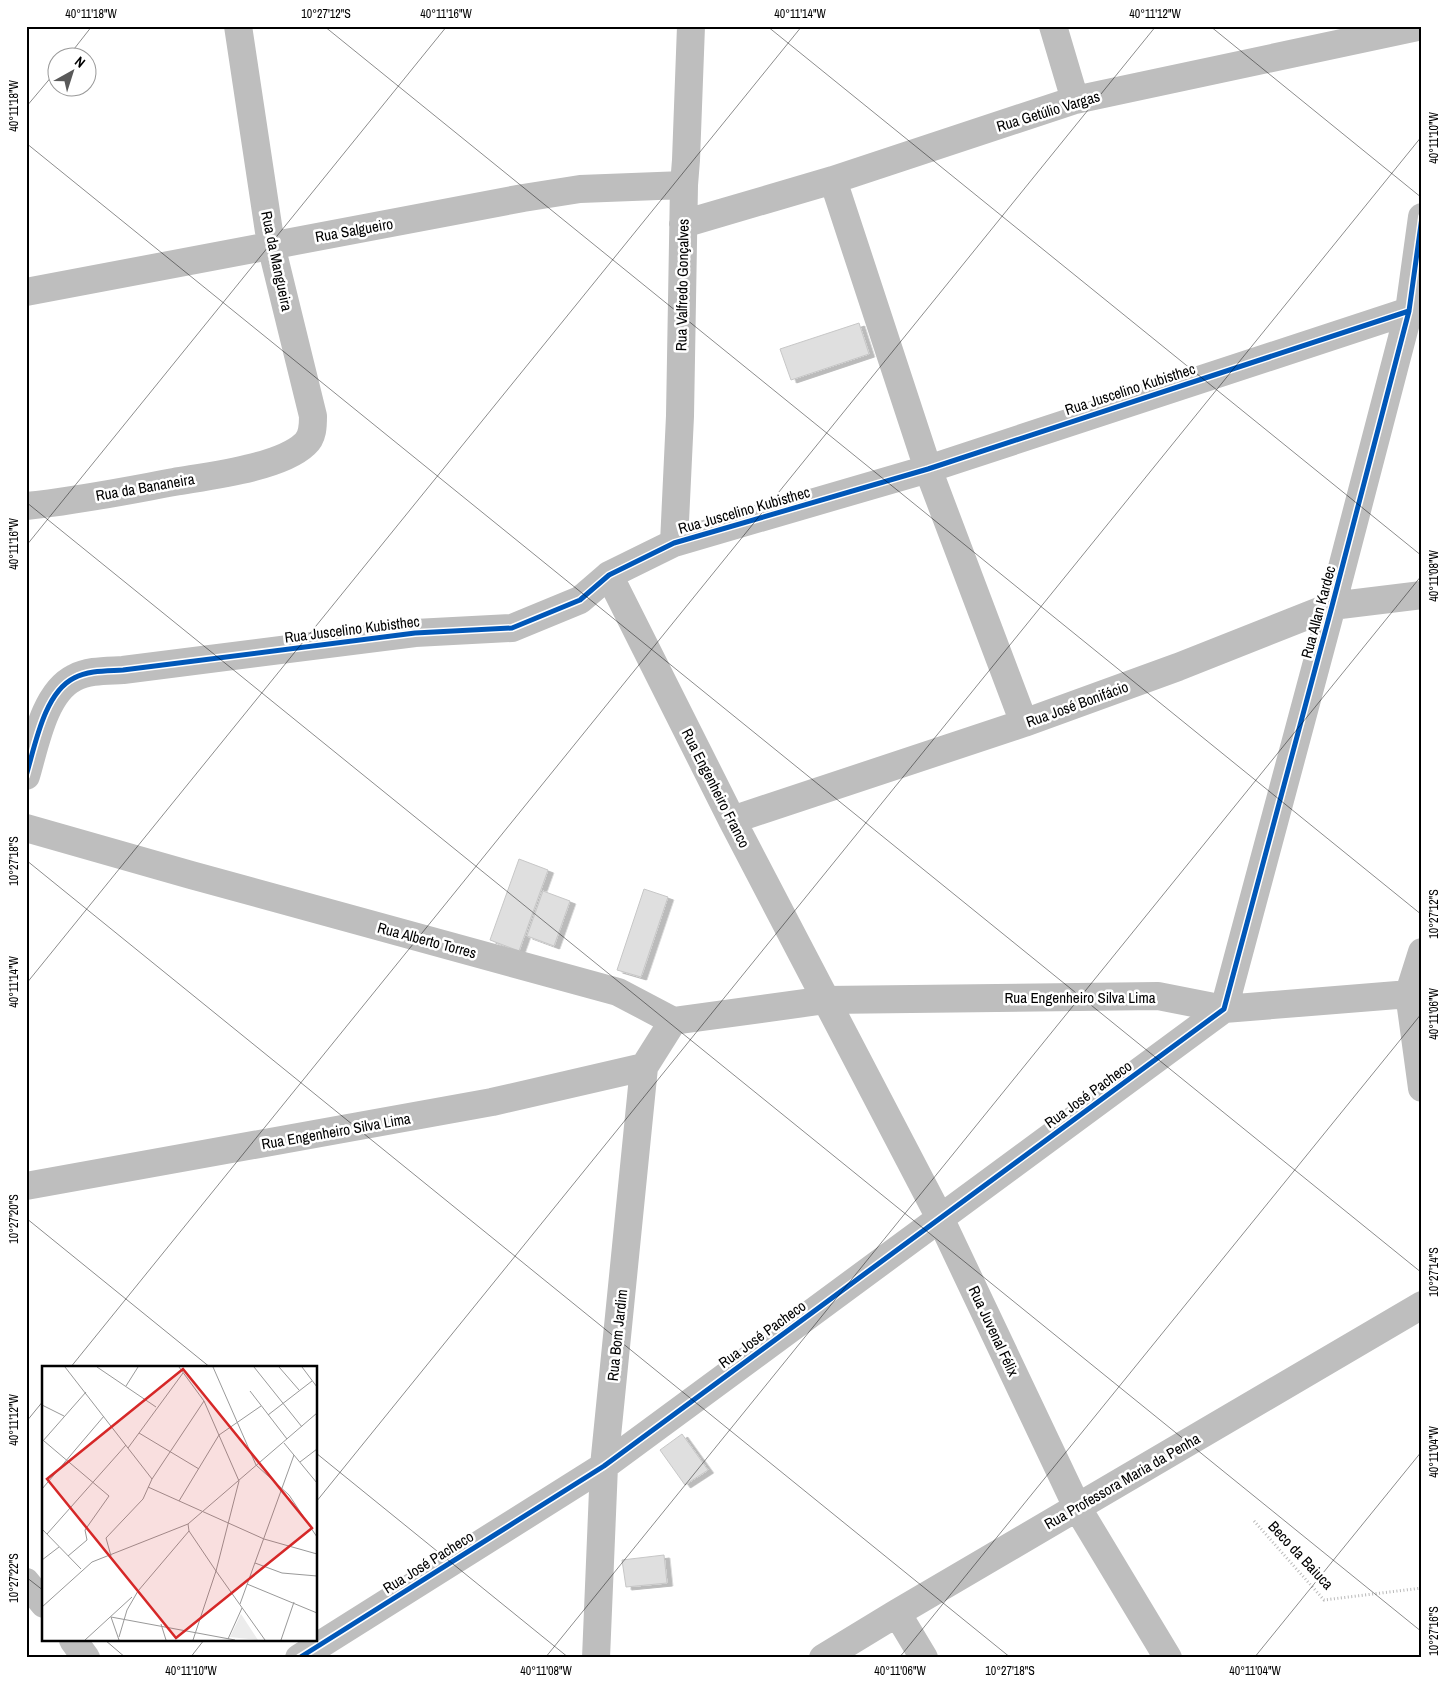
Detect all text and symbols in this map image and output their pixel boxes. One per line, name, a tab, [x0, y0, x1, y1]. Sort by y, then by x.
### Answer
text: 40°11'18"W	[65, 6, 117, 22]
text: 10°27'12"S	[301, 6, 351, 22]
text: 40°11'16"W	[420, 6, 472, 22]
text: 40°11'14"W	[774, 6, 826, 22]
text: 40°11'12"W	[1129, 6, 1181, 22]
north arrow	[48, 48, 98, 98]
text: N	[71, 52, 89, 72]
text: 40°11'18"W	[6, 80, 22, 132]
street label: Rua Getúlio Vargas	[994, 85, 1102, 137]
text: 40°11'10"W	[1426, 112, 1442, 164]
street label: Rua da Mangueira	[256, 209, 298, 313]
street label: Rua Salgueiro	[313, 213, 395, 247]
street label: Rua Valfredo Gonçalves	[670, 219, 694, 351]
street label: Rua Juscelino Kubisthec	[1062, 358, 1198, 420]
street label: Rua da Bananeira	[94, 468, 196, 506]
street label: Rua Juscelino Kubisthec	[676, 481, 812, 539]
text: 40°11'16"W	[6, 518, 22, 570]
text: 40°11'08"W	[1426, 550, 1442, 602]
street label: Rua Allan Kardec	[1296, 563, 1340, 661]
street label: Rua Juscelino Kubisthec	[283, 610, 421, 648]
street label: Rua José Bonifácio	[1023, 676, 1131, 732]
street label: Rua Engenheiro Franco	[677, 725, 755, 851]
text: 10°27'18"S	[6, 836, 22, 886]
text: 10°27'12"S	[1426, 889, 1442, 939]
street label: Rua Alberto Torres	[375, 917, 479, 963]
text: 40°11'14"W	[6, 956, 22, 1008]
street label: Rua Engenheiro Silva Lima	[1004, 987, 1156, 1008]
text: 40°11'06"W	[1426, 988, 1442, 1040]
street label: Rua José Pacheco	[1040, 1055, 1136, 1133]
street label: Rua Engenheiro Silva Lima	[260, 1108, 412, 1154]
text: 10°27'20"S	[6, 1194, 22, 1244]
text: 10°27'14"S	[1426, 1247, 1442, 1297]
street label: Rua Juvenal Félix	[964, 1282, 1025, 1381]
street label: Rua Bom Jardim	[602, 1288, 632, 1382]
street label: Rua José Pacheco	[714, 1295, 810, 1373]
inset map	[42, 1366, 318, 1642]
text: 40°11'12"W	[6, 1394, 22, 1446]
text: 40°11'04"W	[1426, 1426, 1442, 1478]
street label: Rua Professora Maria da Penha	[1040, 1428, 1204, 1534]
street label: Beco da Baiuca	[1264, 1516, 1338, 1594]
street label: Rua José Pacheco	[379, 1526, 477, 1598]
text: 10°27'22"S	[6, 1553, 22, 1603]
text: 10°27'16"S	[1426, 1606, 1442, 1656]
text: 40°11'10"W	[165, 1663, 217, 1679]
text: 40°11'08"W	[520, 1663, 572, 1679]
text: 40°11'06"W	[874, 1663, 926, 1679]
text: 10°27'18"S	[985, 1663, 1035, 1679]
text: 40°11'04"W	[1229, 1663, 1281, 1679]

